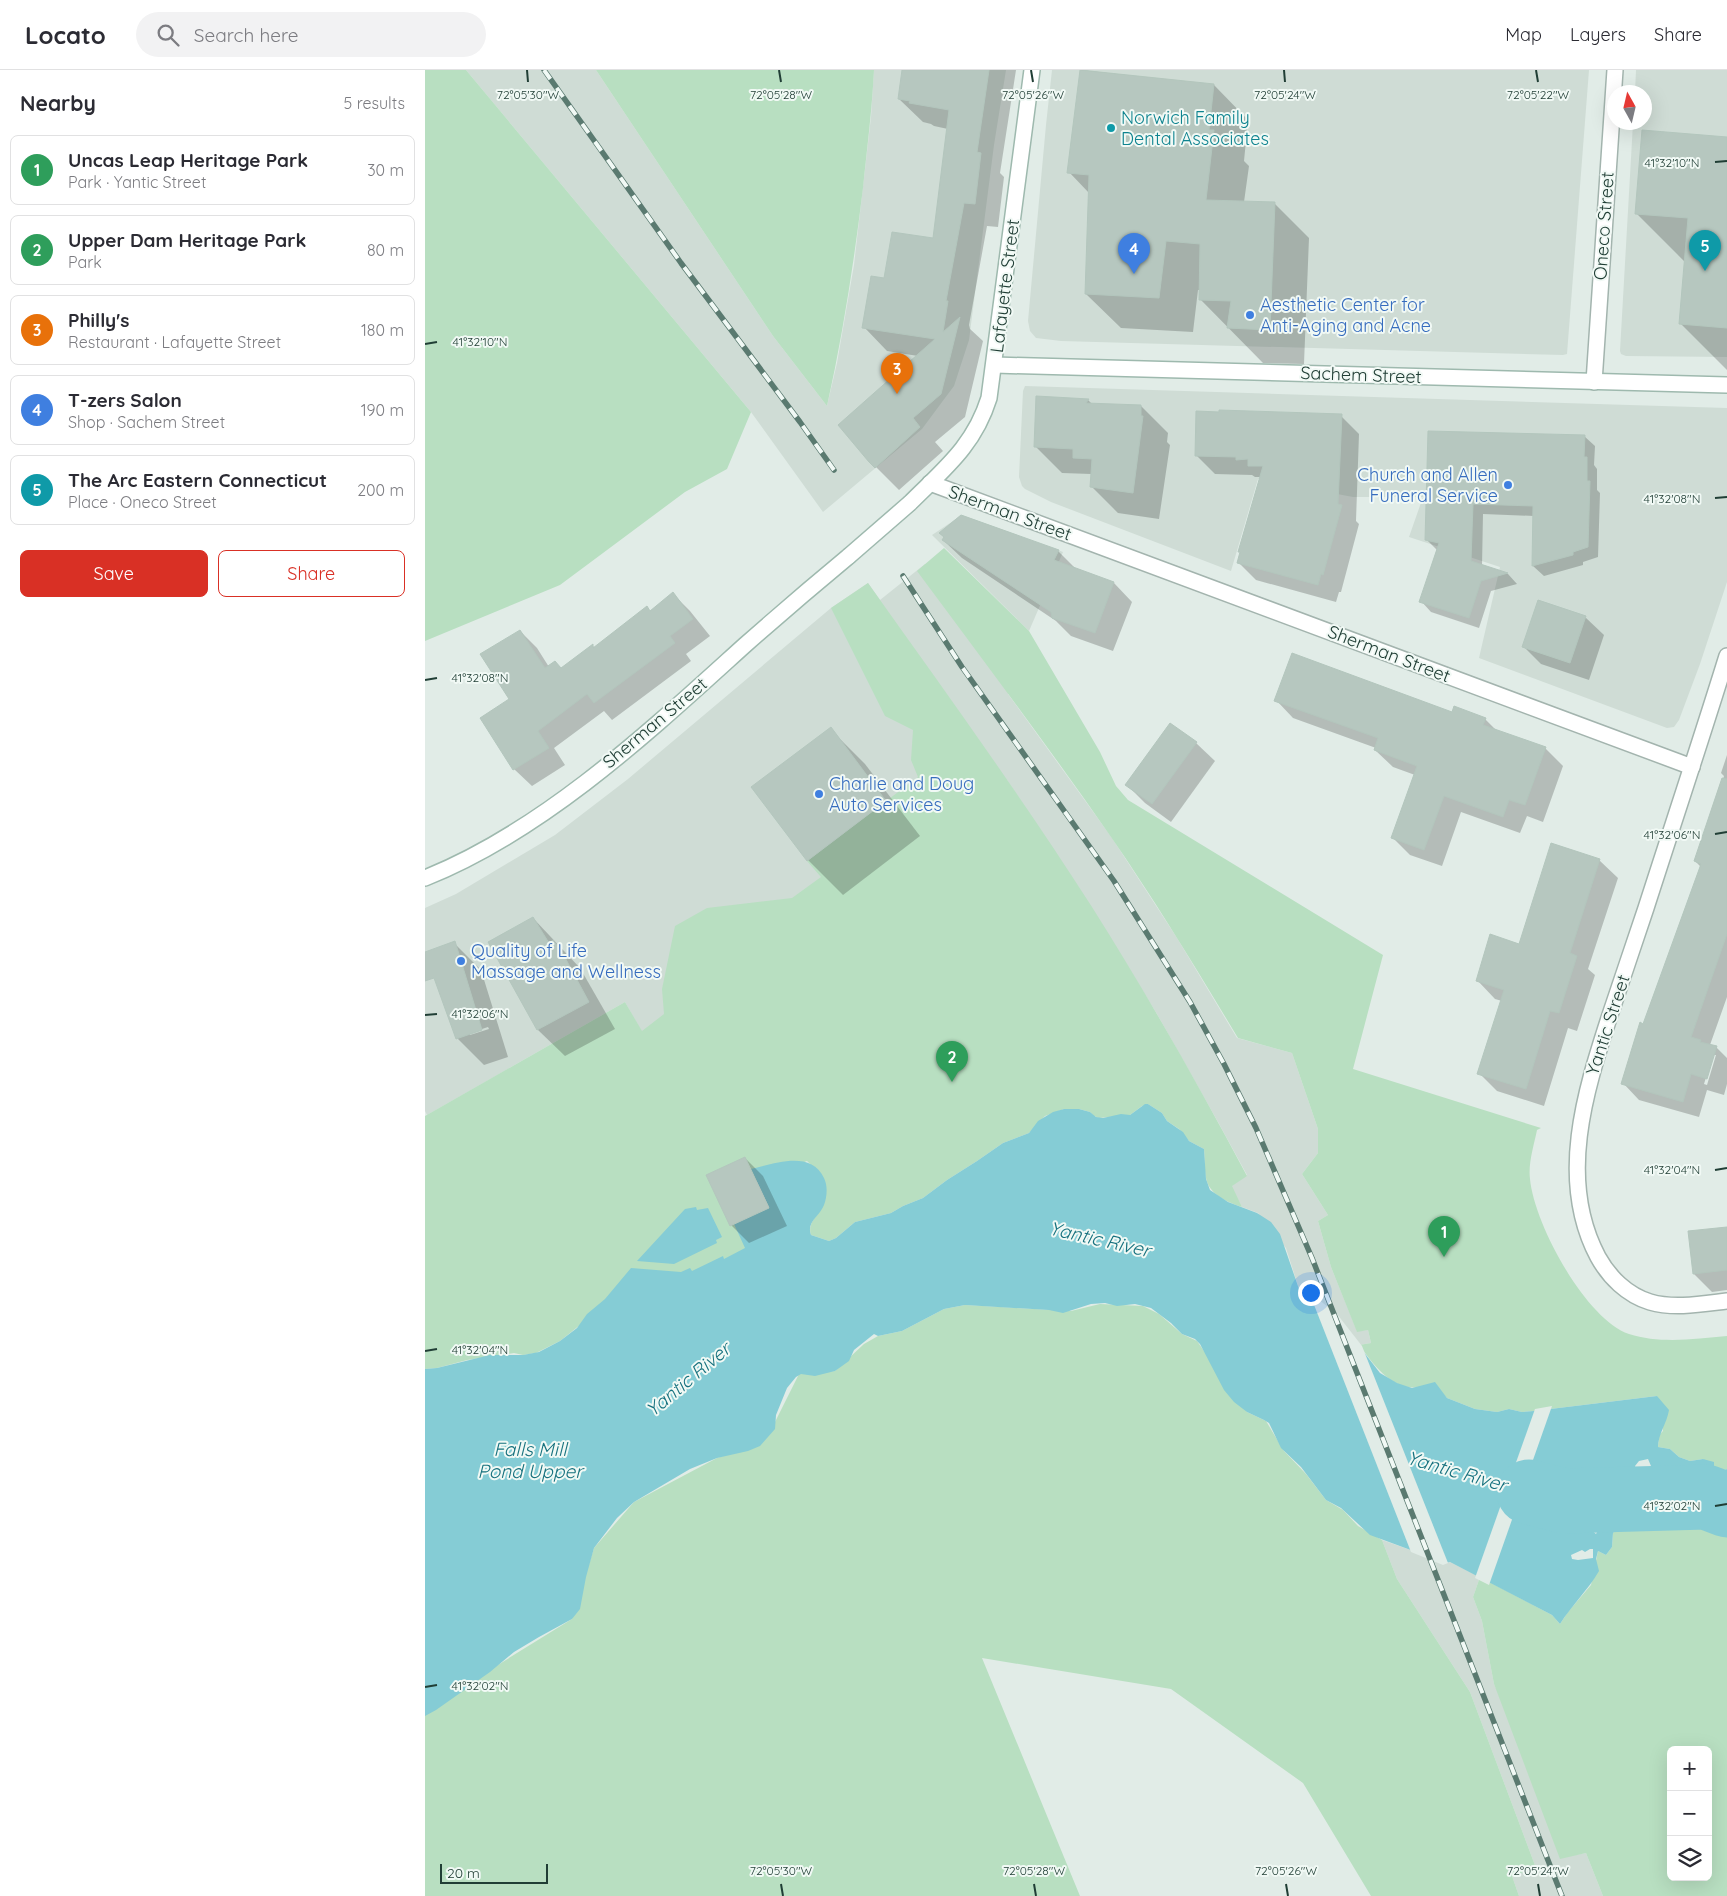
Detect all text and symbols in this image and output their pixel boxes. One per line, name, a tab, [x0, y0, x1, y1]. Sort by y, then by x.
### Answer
search box	[136, 12, 486, 57]
text: Locato	[25, 20, 106, 50]
icon: search	[154, 21, 182, 49]
text: Search here	[194, 23, 299, 47]
text: Map	[1505, 23, 1542, 46]
text: Layers	[1570, 23, 1626, 46]
text: Share	[1654, 23, 1702, 46]
north arrow	[1607, 85, 1652, 130]
text: 72°05'30"W	[497, 87, 560, 102]
text: 72°05'28"W	[750, 87, 812, 102]
text: 72°05'26"W	[1002, 87, 1064, 102]
text: 72°05'24"W	[1254, 87, 1316, 102]
text: 72°05'22"W	[1507, 87, 1570, 102]
text: Nearby	[20, 90, 96, 116]
text: 5 results	[344, 93, 405, 113]
place label: Norwich Family Dental Associates	[1121, 106, 1269, 150]
marker: Norwich Family Dental Associates	[1105, 122, 1117, 134]
text: Uncas Leap Heritage Park	[68, 148, 308, 172]
text: 41°32'10"N	[1645, 155, 1699, 170]
text: 1	[34, 160, 40, 180]
text: 30 m	[367, 160, 404, 180]
street label: Oneco Street	[1588, 171, 1619, 281]
text: Park · Yantic Street	[68, 172, 206, 192]
street label: Lafayette Street	[985, 218, 1024, 354]
text: Upper Dam Heritage Park	[68, 228, 306, 252]
pin: 5	[1689, 230, 1721, 271]
pin: 4	[1118, 233, 1150, 274]
text: 2	[32, 240, 42, 260]
text: 80 m	[367, 240, 404, 260]
text: Park	[68, 252, 102, 272]
place label: Aesthetic Center for Anti-Aging and Acne	[1260, 293, 1431, 337]
text: Philly's	[68, 308, 129, 332]
marker: Aesthetic Center for Anti-Aging and Acne	[1244, 309, 1256, 321]
text: 3	[33, 320, 41, 340]
text: 180 m	[361, 320, 404, 340]
text: Restaurant · Lafayette Street	[68, 332, 281, 352]
text: 41°32'10"N	[453, 334, 507, 349]
pin: 3	[881, 353, 913, 394]
street label: Sachem Street	[1300, 361, 1422, 388]
text: T-zers Salon	[68, 388, 182, 412]
text: 4	[32, 400, 42, 420]
text: 190 m	[361, 400, 404, 420]
text: Shop · Sachem Street	[68, 412, 225, 432]
place label: Church and Allen Funeral Service	[1357, 463, 1498, 507]
text: The Arc Eastern Connecticut	[68, 468, 327, 492]
marker: Church and Allen Funeral Service	[1502, 479, 1514, 491]
text: 5	[32, 480, 42, 500]
text: 200 m	[357, 480, 404, 500]
street label: Sherman Street	[945, 480, 1075, 545]
text: 41°32'08"N	[1644, 491, 1700, 506]
text: Place · Oneco Street	[68, 492, 217, 512]
button: Save	[20, 550, 208, 597]
button: Share	[218, 550, 405, 597]
street label: Sherman Street	[1325, 620, 1454, 687]
text: 41°32'08"N	[452, 670, 508, 685]
street label: Sherman Street	[598, 672, 712, 773]
place label: Charlie and Doug Auto Services	[829, 772, 974, 816]
marker: Charlie and Doug Auto Services	[813, 788, 825, 800]
text: 41°32'06"N	[1644, 827, 1700, 842]
place label: Quality of Life Massage and Wellness	[471, 939, 661, 983]
marker: Quality of Life Massage and Wellness	[455, 955, 467, 967]
street label: Yantic Street	[1580, 972, 1635, 1078]
text: 41°32'06"N	[452, 1006, 508, 1021]
pin: 2	[936, 1041, 968, 1082]
text: 41°32'04"N	[1644, 1162, 1700, 1177]
water label: Yantic River	[1047, 1216, 1155, 1263]
pin: 1	[1428, 1216, 1460, 1257]
your location	[1298, 1280, 1324, 1306]
water label: Yantic River	[641, 1335, 737, 1421]
text: 41°32'04"N	[452, 1342, 508, 1357]
water label: Falls Mill Pond Upper	[478, 1437, 585, 1483]
water label: Yantic River	[1404, 1445, 1512, 1497]
text: 41°32'02"N	[1643, 1498, 1701, 1513]
text: 41°32'02"N	[451, 1678, 509, 1693]
map controls	[1667, 1746, 1712, 1881]
button: +	[1667, 1746, 1712, 1791]
button: −	[1667, 1791, 1712, 1836]
button: layers	[1667, 1836, 1712, 1881]
scale bar	[440, 1861, 547, 1884]
text: 72°05'30"W	[750, 1863, 813, 1878]
text: 72°05'28"W	[1003, 1863, 1065, 1878]
text: 72°05'26"W	[1255, 1863, 1317, 1878]
text: 72°05'24"W	[1507, 1863, 1569, 1878]
text: 20 m	[447, 1864, 480, 1882]

